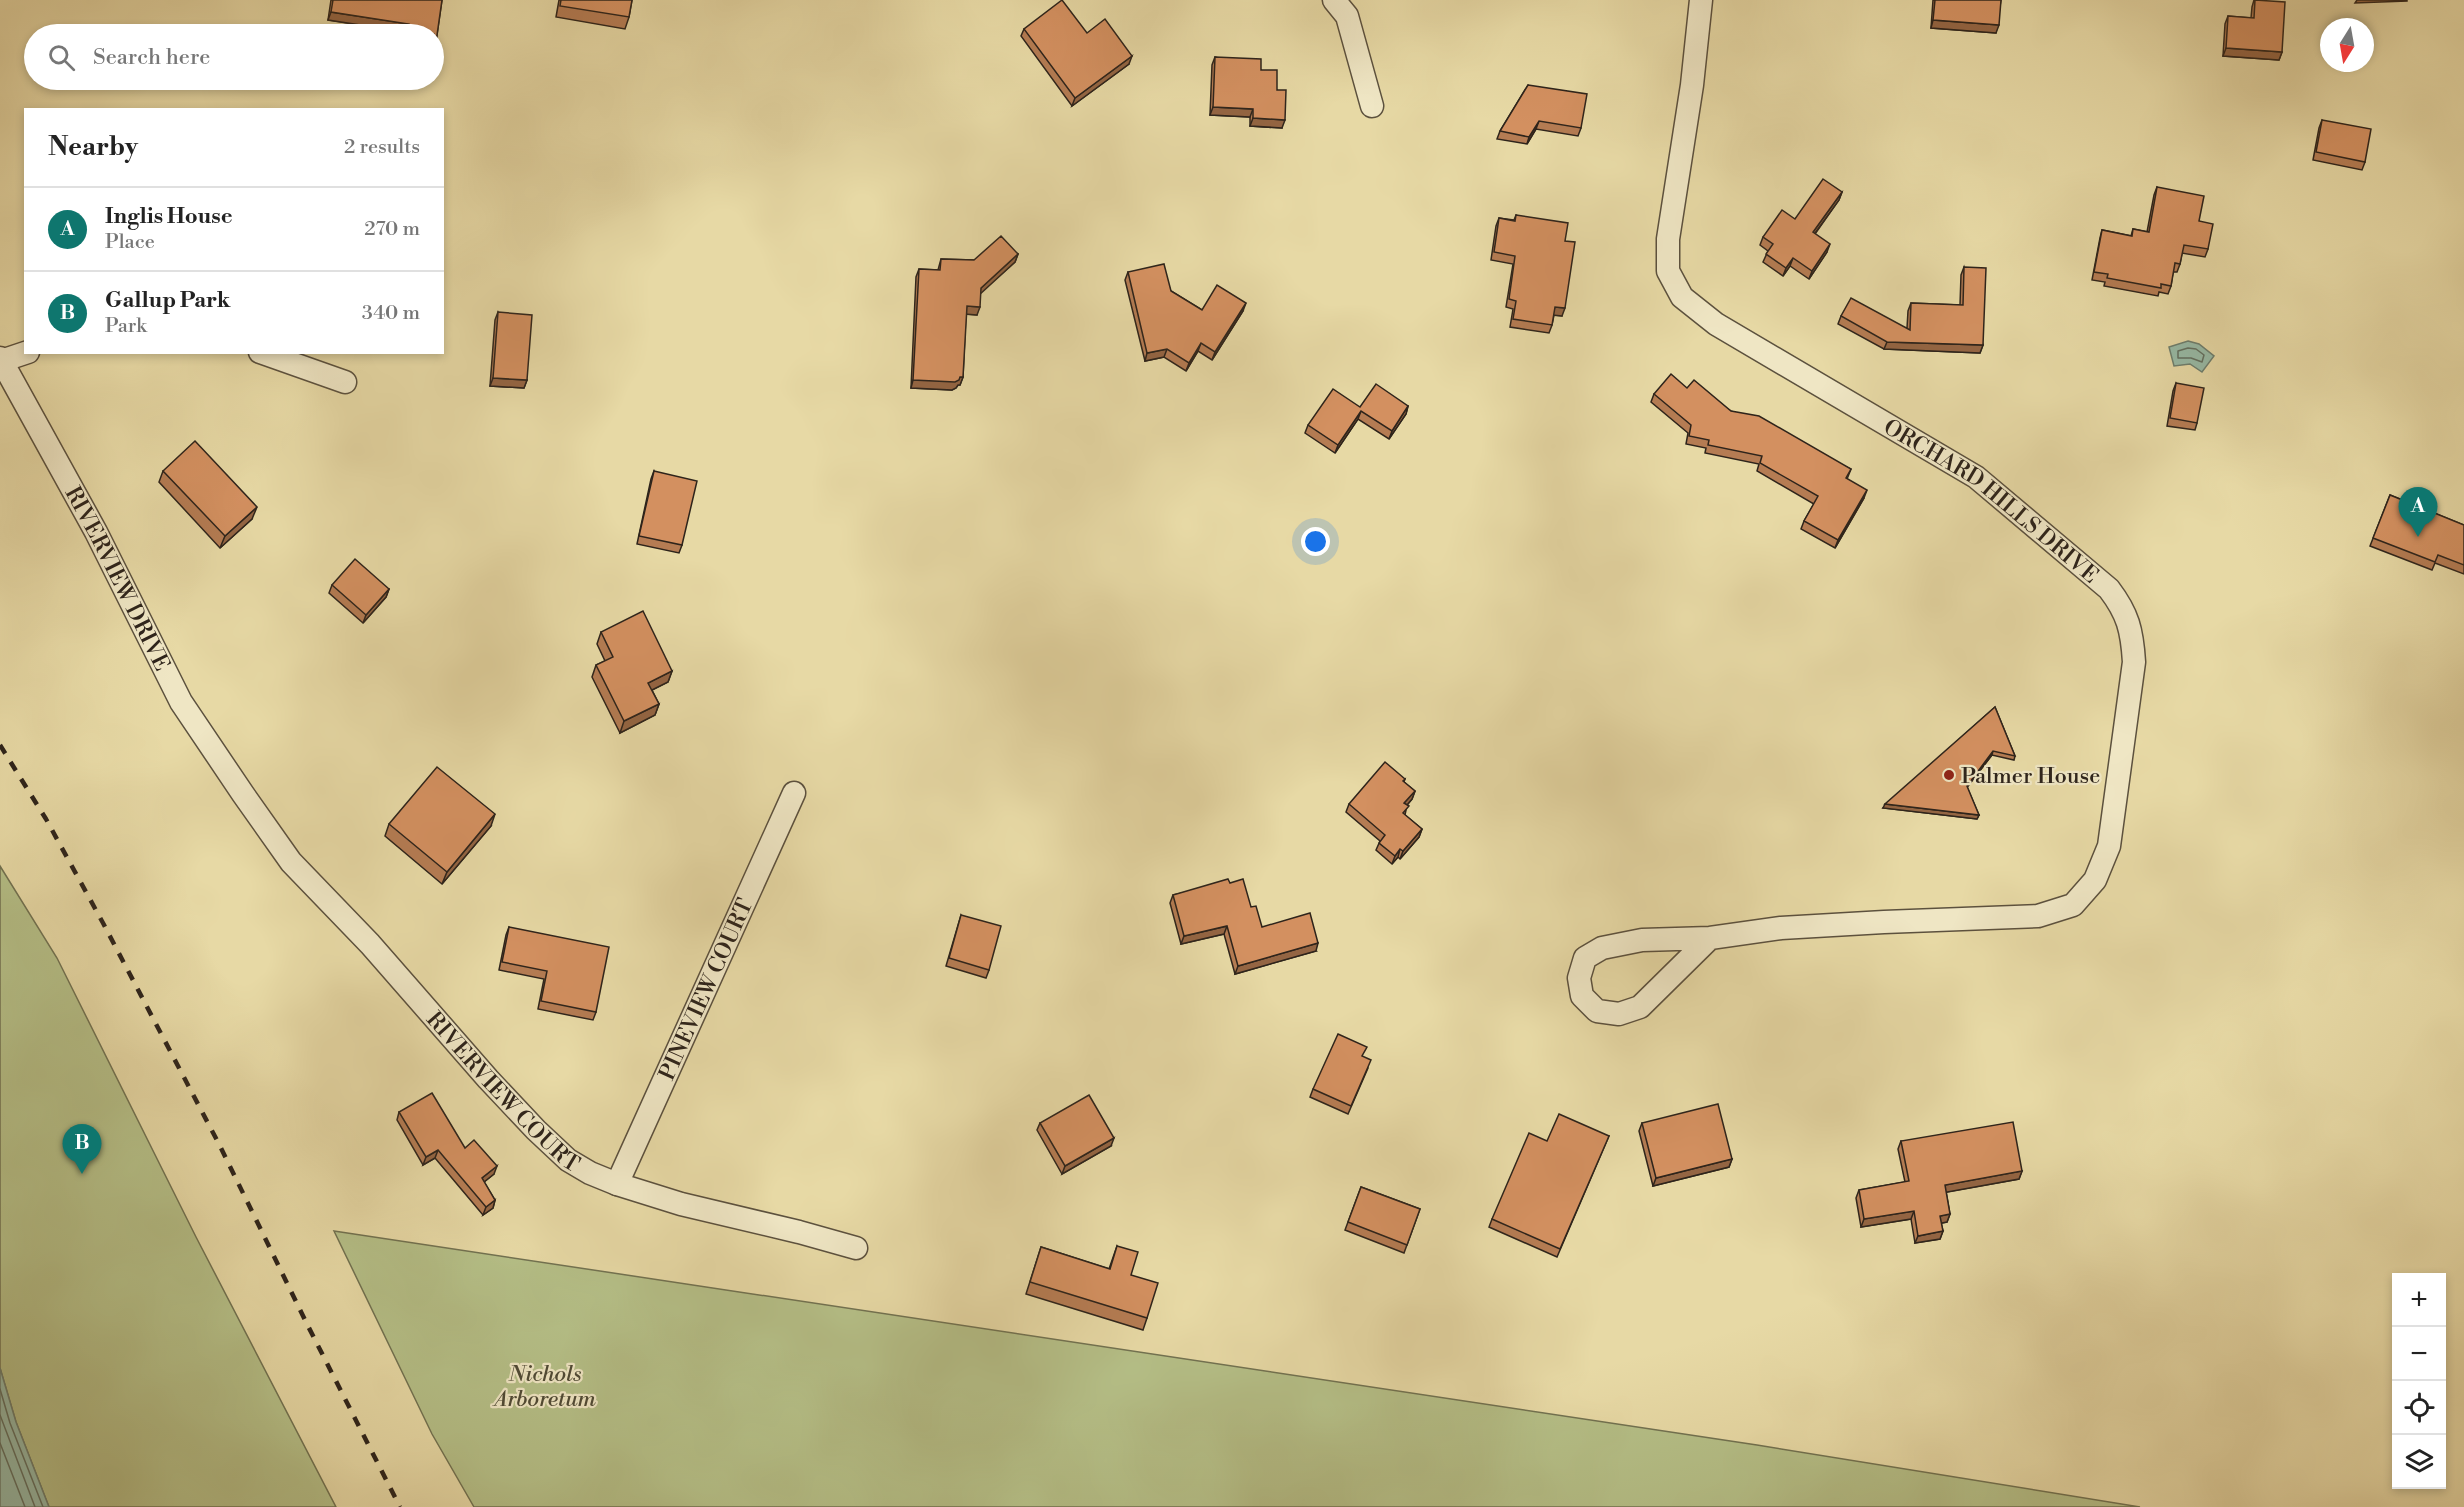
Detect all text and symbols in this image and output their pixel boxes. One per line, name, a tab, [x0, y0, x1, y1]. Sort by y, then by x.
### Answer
north arrow	[2320, 18, 2374, 72]
search box	[24, 24, 444, 90]
icon: search	[45, 41, 78, 74]
text: Search here	[93, 44, 210, 71]
text: Nearby	[48, 131, 138, 163]
text: 2 results	[344, 135, 420, 160]
text: Inglis House	[105, 203, 233, 230]
text: A	[60, 217, 75, 242]
text: 270 m	[364, 217, 420, 242]
text: Place	[105, 230, 155, 255]
text: Gallup Park	[105, 287, 230, 314]
text: B	[60, 301, 75, 326]
text: 340 m	[362, 301, 420, 326]
text: Park	[105, 314, 147, 339]
street label: ORCHARD HILLS DRIVE	[1878, 414, 2103, 589]
street label: RIVERVIEW DRIVE	[59, 482, 175, 676]
pin: A	[2398, 488, 2438, 537]
your location	[1301, 527, 1330, 556]
place label: Palmer House	[1961, 763, 2100, 790]
marker: Palmer House	[1942, 768, 1956, 782]
street label: PINEVIEW COURT	[654, 895, 759, 1085]
street label: RIVERVIEW COURT	[420, 1007, 584, 1179]
pin: B	[62, 1124, 101, 1174]
map controls	[2392, 1273, 2446, 1489]
button: +	[2392, 1273, 2446, 1327]
button: −	[2392, 1327, 2446, 1381]
park label: Nichols Arboretum	[492, 1361, 596, 1413]
button: locate	[2392, 1381, 2446, 1435]
button: layers	[2392, 1435, 2446, 1489]

